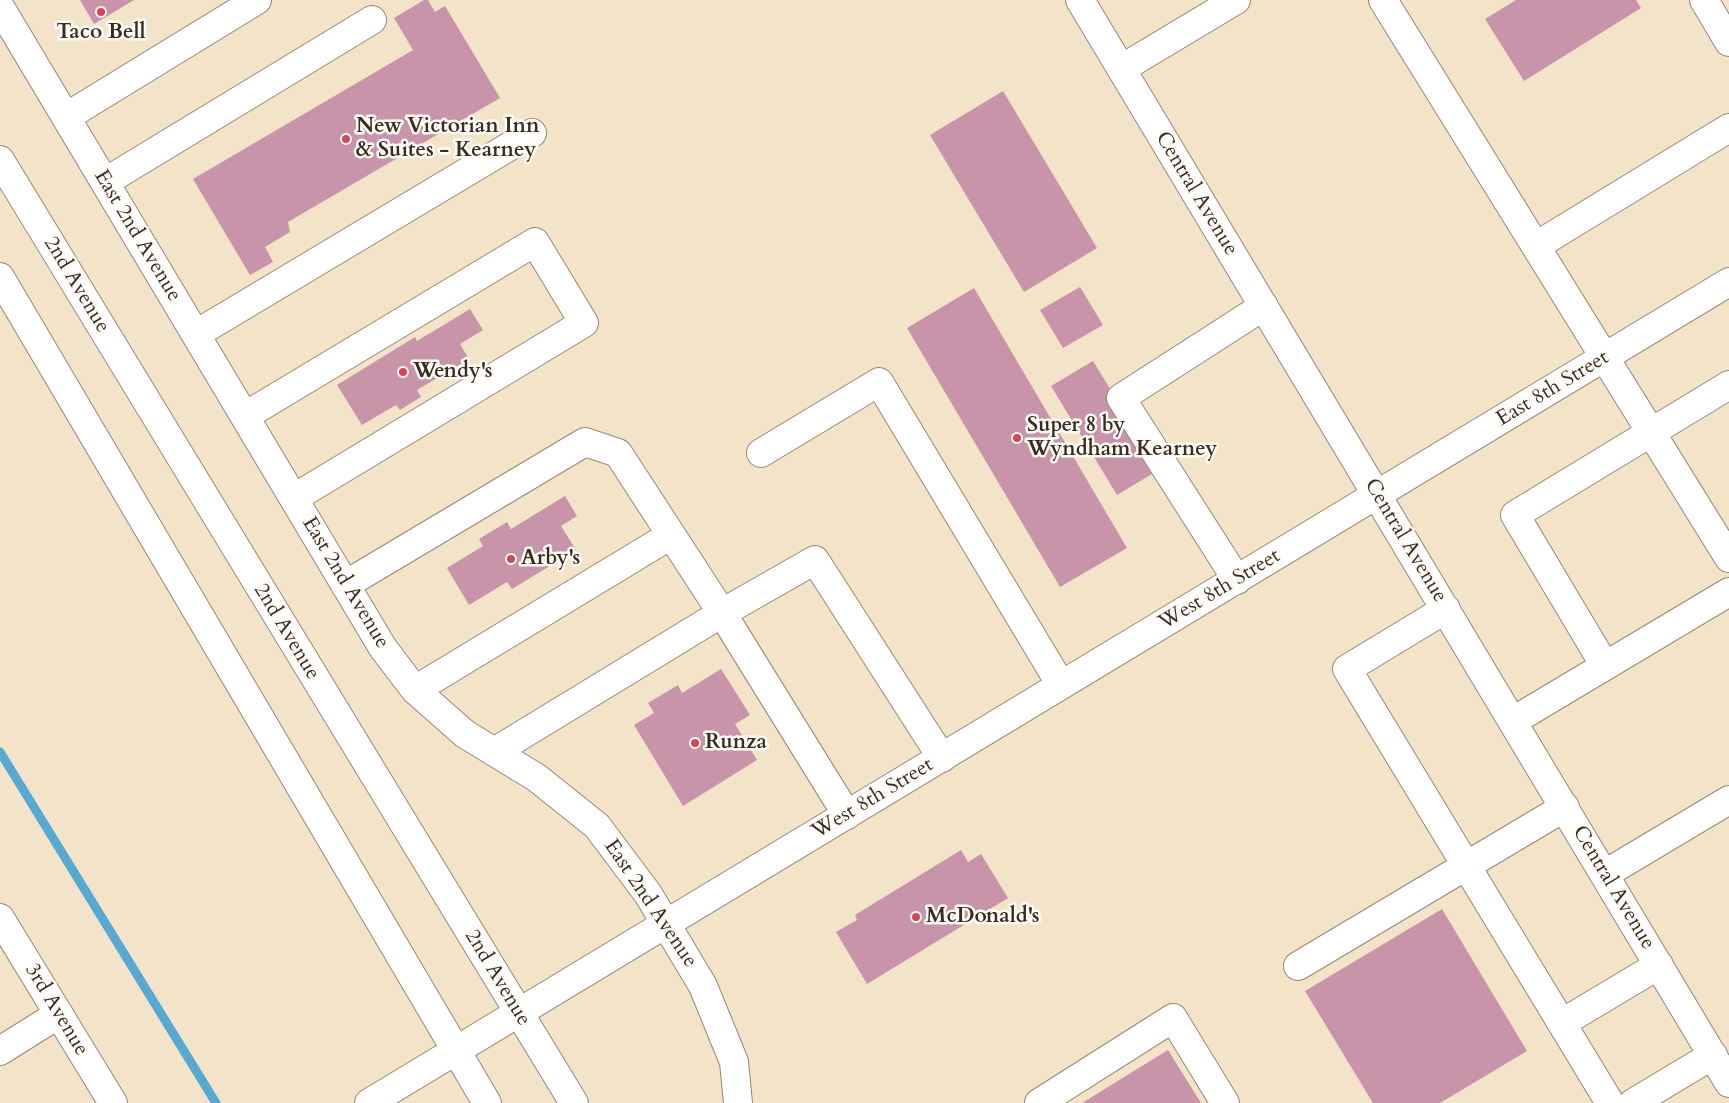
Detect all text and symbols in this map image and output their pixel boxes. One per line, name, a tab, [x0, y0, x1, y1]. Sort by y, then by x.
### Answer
marker: Taco Bell	[95, 6, 107, 18]
place label: Taco Bell	[56, 20, 146, 46]
place label: New Victorian Inn & Suites - Kearney	[356, 114, 539, 164]
street label: Central Avenue	[1149, 128, 1243, 260]
marker: New Victorian Inn & Suites - Kearney	[340, 133, 352, 145]
street label: East 2nd Avenue	[88, 166, 186, 306]
street label: 2nd Avenue	[37, 232, 115, 338]
street label: East 8th Street	[1492, 346, 1614, 432]
place label: Wendy's	[413, 359, 493, 385]
marker: Wendy's	[397, 366, 409, 378]
place label: Super 8 by Wyndham Kearney	[1027, 413, 1217, 463]
marker: Super 8 by Wyndham Kearney	[1011, 432, 1023, 444]
street label: Central Avenue	[1358, 475, 1452, 607]
street label: East 2nd Avenue	[296, 513, 394, 653]
street label: West 8th Street	[1155, 544, 1285, 636]
place label: Arby's	[521, 546, 580, 572]
marker: Arby's	[505, 553, 517, 565]
street label: 2nd Avenue	[247, 579, 325, 685]
place label: Runza	[705, 730, 767, 756]
marker: Runza	[689, 737, 701, 749]
street label: West 8th Street	[808, 753, 938, 845]
street label: Central Avenue	[1566, 822, 1660, 954]
street label: East 2nd Avenue	[598, 835, 702, 973]
place label: McDonald's	[926, 904, 1040, 930]
marker: McDonald's	[910, 911, 922, 923]
street label: 2nd Avenue	[458, 925, 536, 1031]
street label: 3rd Avenue	[19, 959, 93, 1061]

